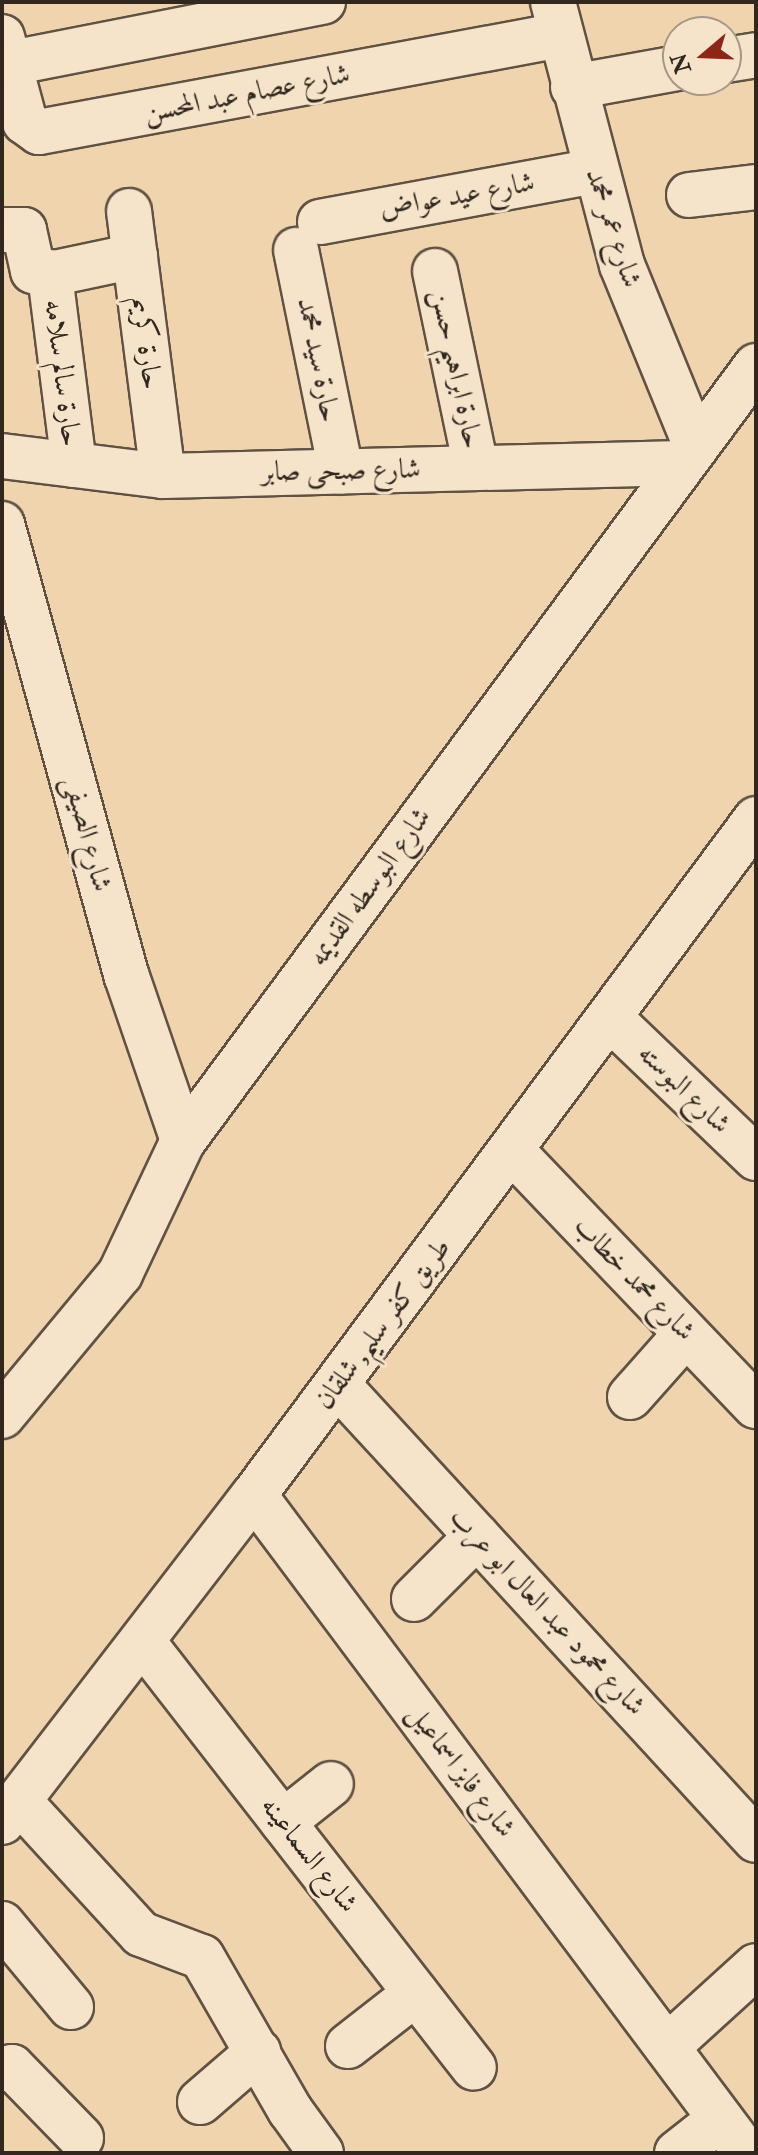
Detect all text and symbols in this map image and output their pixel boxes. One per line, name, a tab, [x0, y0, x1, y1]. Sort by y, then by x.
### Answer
north arrow	[662, 16, 742, 96]
text: N	[665, 49, 698, 77]
street label: شارع عصام عبد المحسن	[141, 58, 353, 130]
street label: شارع عمر محمد	[578, 164, 648, 292]
street label: شارع عيد عواض	[377, 166, 537, 226]
street label: حارة ابراهيم حسن	[423, 286, 489, 452]
street label: حارة كريم	[124, 295, 168, 391]
street label: حارة سيد محمد	[289, 295, 347, 425]
street label: حارة سالم سلامه	[36, 297, 88, 449]
street label: شارع صبحى صابر	[261, 453, 421, 489]
street label: شارع الصيفى	[56, 773, 118, 895]
street label: شارع البوسطه القديمه	[301, 801, 439, 973]
street label: شارع البوسته	[631, 1037, 737, 1141]
street label: شارع محمد خطاب	[566, 1210, 702, 1348]
street label: طريق كفر سليم, شلقان	[308, 1232, 458, 1416]
street label: شارع محمود عبد العال ابو عرب	[442, 1501, 652, 1723]
street label: شارع فايز اسماعيل	[400, 1698, 522, 1844]
street label: شارع السماعينه	[253, 1790, 365, 1920]

